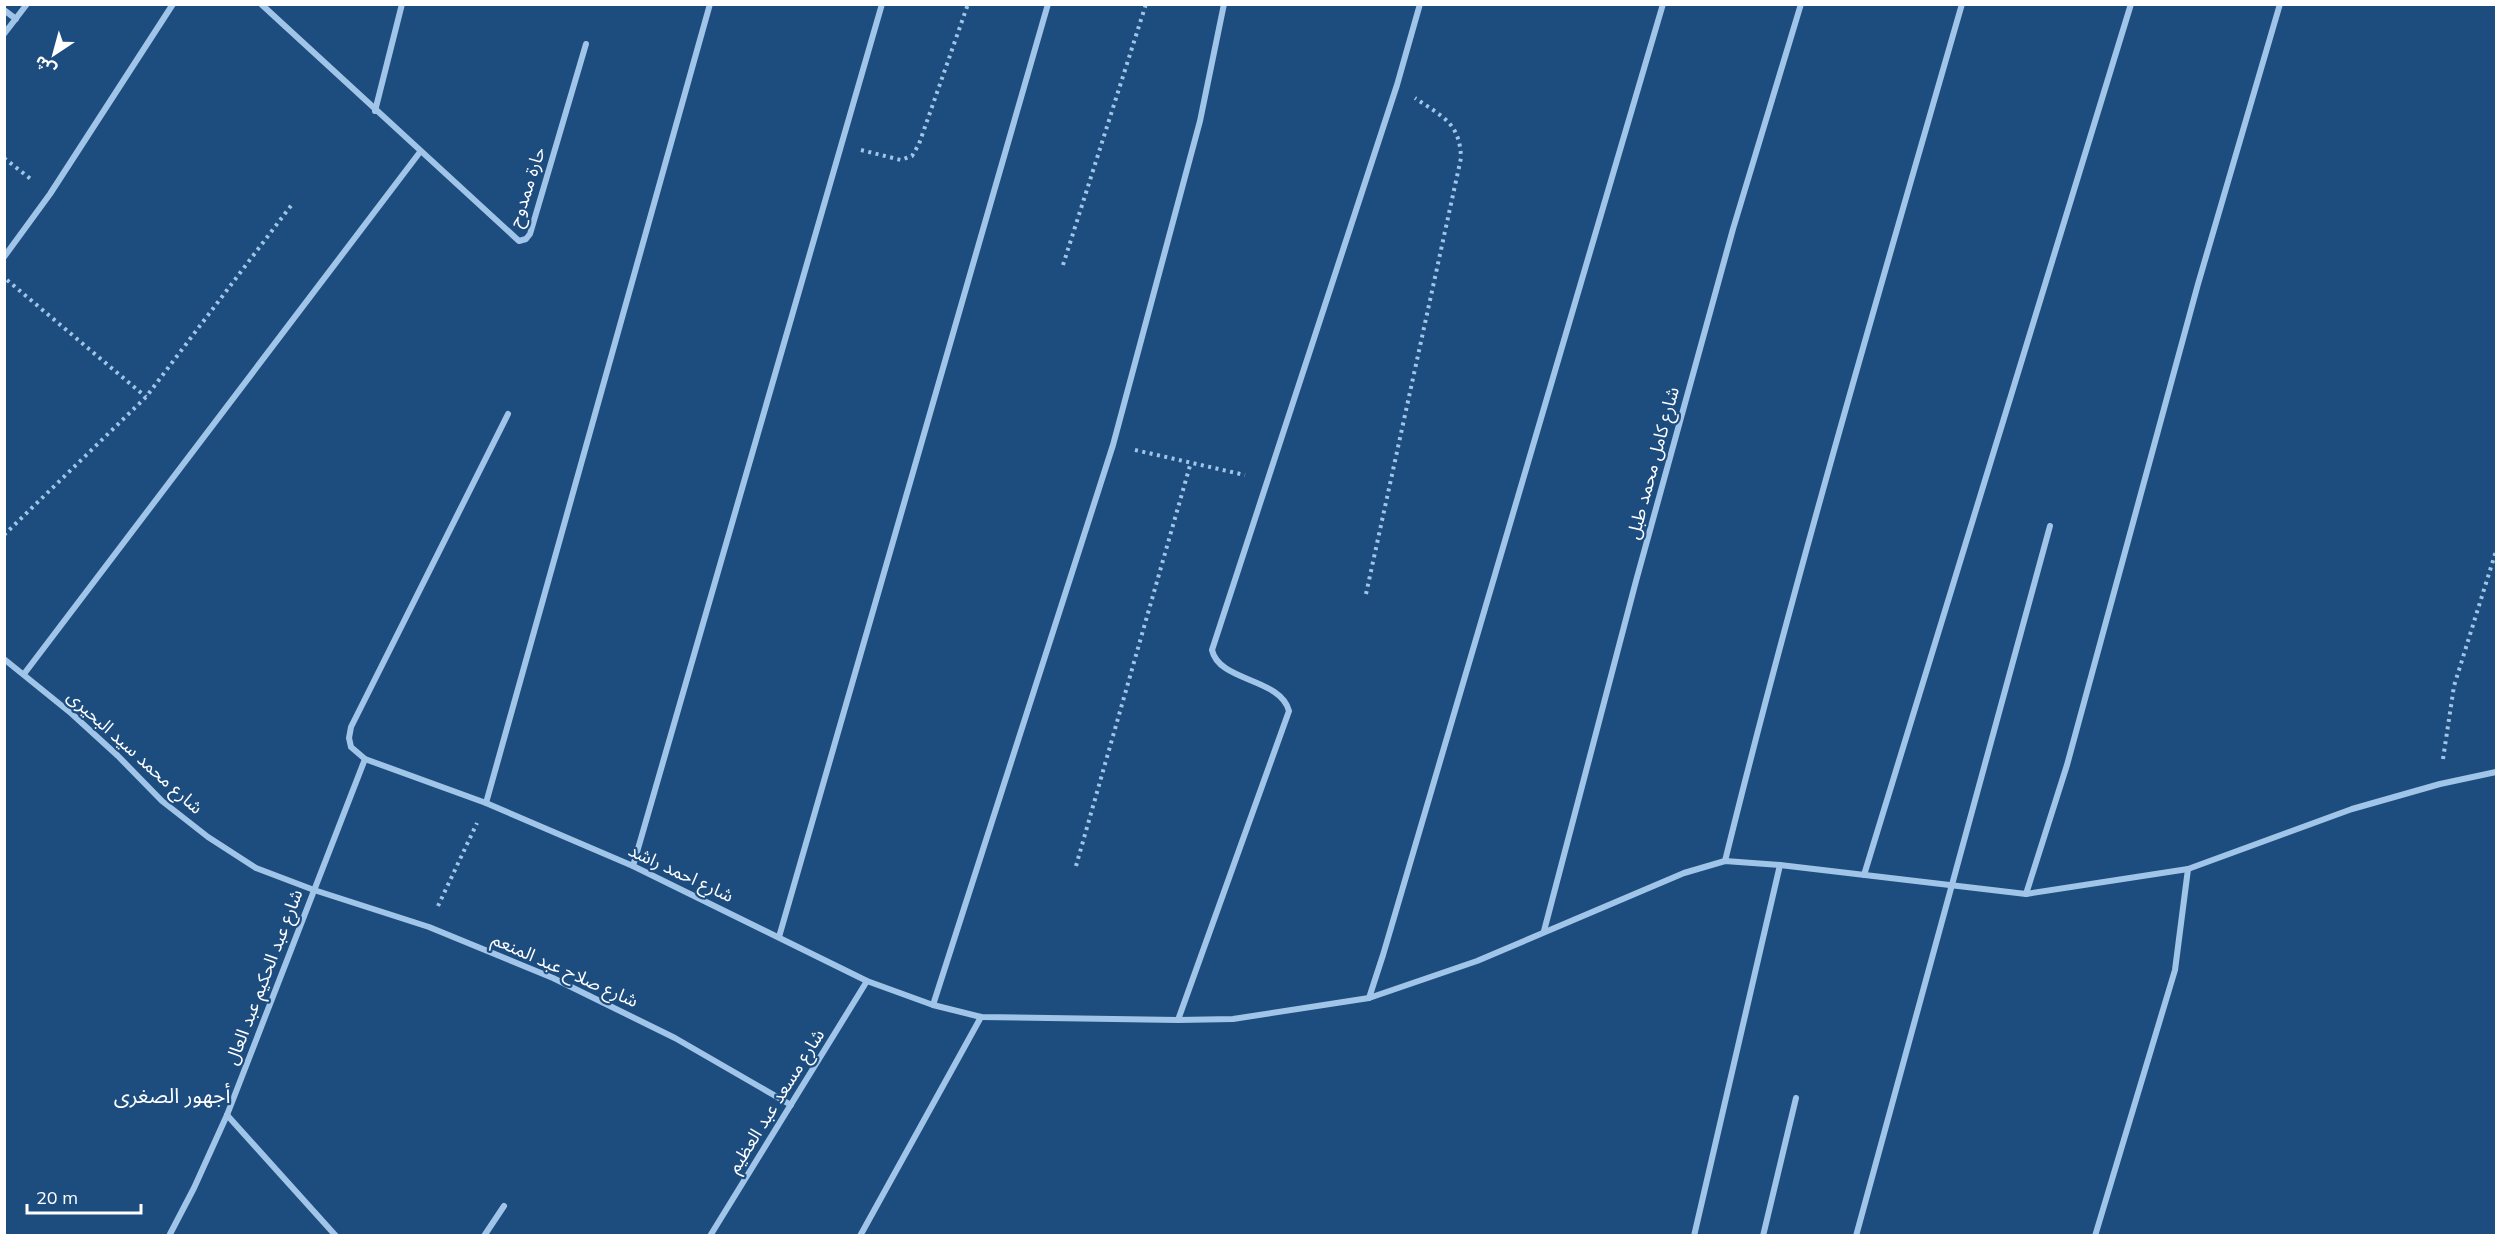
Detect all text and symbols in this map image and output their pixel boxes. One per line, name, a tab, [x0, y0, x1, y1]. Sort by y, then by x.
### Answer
north arrow	[24, 24, 84, 84]
text: ش	[30, 52, 60, 81]
street label: حارة ممدوح	[503, 144, 552, 230]
street label: شارع كامل محمد طبل	[1621, 384, 1687, 542]
street label: شارع محمد سيد البحيرى	[61, 685, 208, 821]
street label: شارع احمد راشد	[624, 838, 737, 910]
street label: شارع عبد الحكيم عبد العال	[219, 886, 310, 1069]
street label: شارع صلاح عبد المنعم	[487, 927, 642, 1015]
street label: شارع مسعد عبد العظيم	[722, 1024, 832, 1179]
district label: أجهور الصغرى	[114, 1082, 230, 1108]
scale bar	[27, 1177, 141, 1215]
text: 20 m	[36, 1186, 78, 1209]

